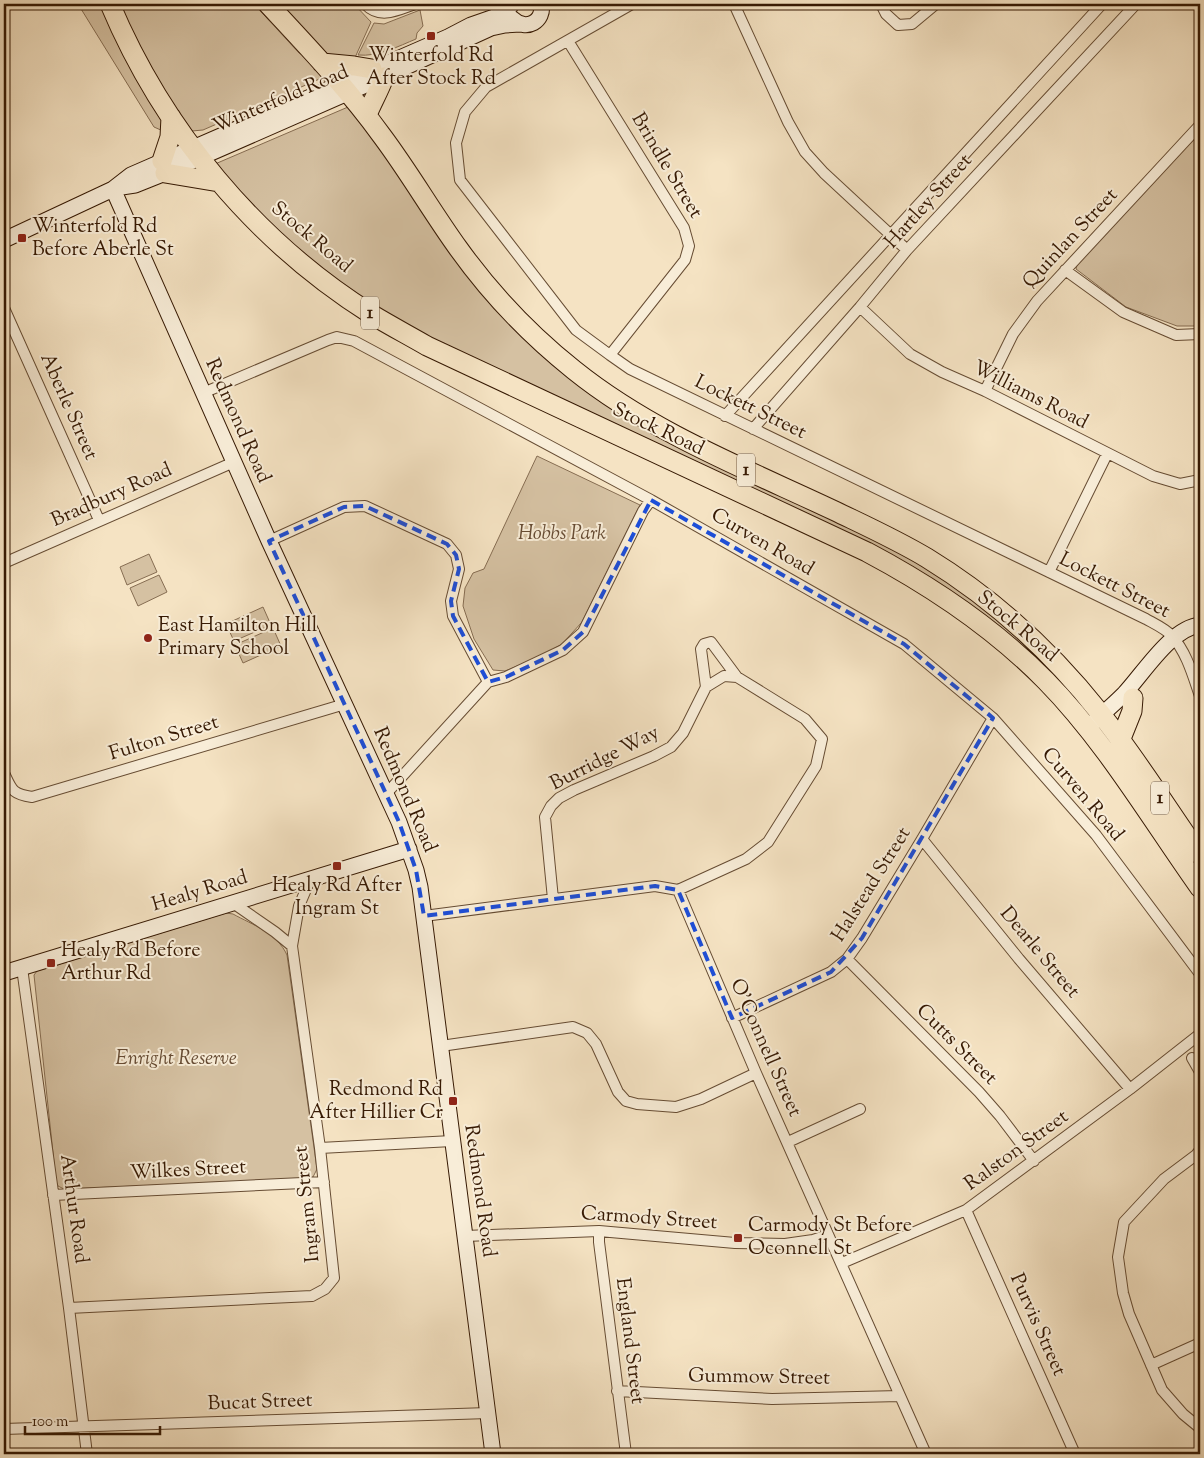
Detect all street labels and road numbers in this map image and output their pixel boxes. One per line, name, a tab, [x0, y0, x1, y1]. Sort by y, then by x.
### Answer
street label: Winterfold Road	[208, 58, 354, 142]
street label: Brindle Street	[623, 107, 709, 225]
street label: Hartley Street	[878, 148, 980, 256]
street label: Quinlan Street	[1017, 182, 1125, 296]
street label: Stock Road	[264, 195, 358, 281]
road number: 1	[361, 296, 379, 330]
street label: Aberle Street	[32, 349, 105, 465]
street label: Redmond Road	[197, 354, 277, 488]
street label: Williams Road	[967, 354, 1093, 438]
street label: Lockett Street	[689, 368, 811, 448]
street label: Stock Road	[607, 396, 709, 464]
road number: 1	[737, 454, 755, 486]
street label: Bradbury Road	[47, 456, 177, 536]
street label: Curven Road	[705, 502, 819, 584]
street label: Lockett Street	[1053, 546, 1175, 627]
street label: Stock Road	[970, 584, 1064, 670]
street label: Fulton Street	[106, 709, 223, 769]
street label: Burridge Way	[545, 719, 665, 799]
street label: Redmond Road	[365, 723, 443, 857]
street label: Curven Road	[1034, 742, 1130, 848]
road number: 1	[1151, 781, 1169, 814]
street label: Halstead Street	[825, 822, 919, 948]
street label: Healy Road	[148, 864, 252, 920]
street label: Dearle Street	[992, 901, 1086, 1005]
street label: O'Connell Street	[722, 974, 809, 1122]
street label: Cutts Street	[909, 998, 1003, 1092]
street label: Ralston Street	[959, 1103, 1075, 1199]
street label: Redmond Road	[455, 1123, 503, 1259]
street label: Ingram Street	[287, 1144, 329, 1264]
street label: Arthur Road	[51, 1153, 95, 1265]
street label: Wilkes Street	[129, 1153, 247, 1189]
street label: Carmody Street	[580, 1200, 718, 1238]
street label: Purvis Street	[1001, 1269, 1073, 1381]
street label: England Street	[607, 1276, 651, 1406]
street label: Gummow Street	[688, 1362, 830, 1394]
street label: Bucat Street	[207, 1387, 313, 1419]

